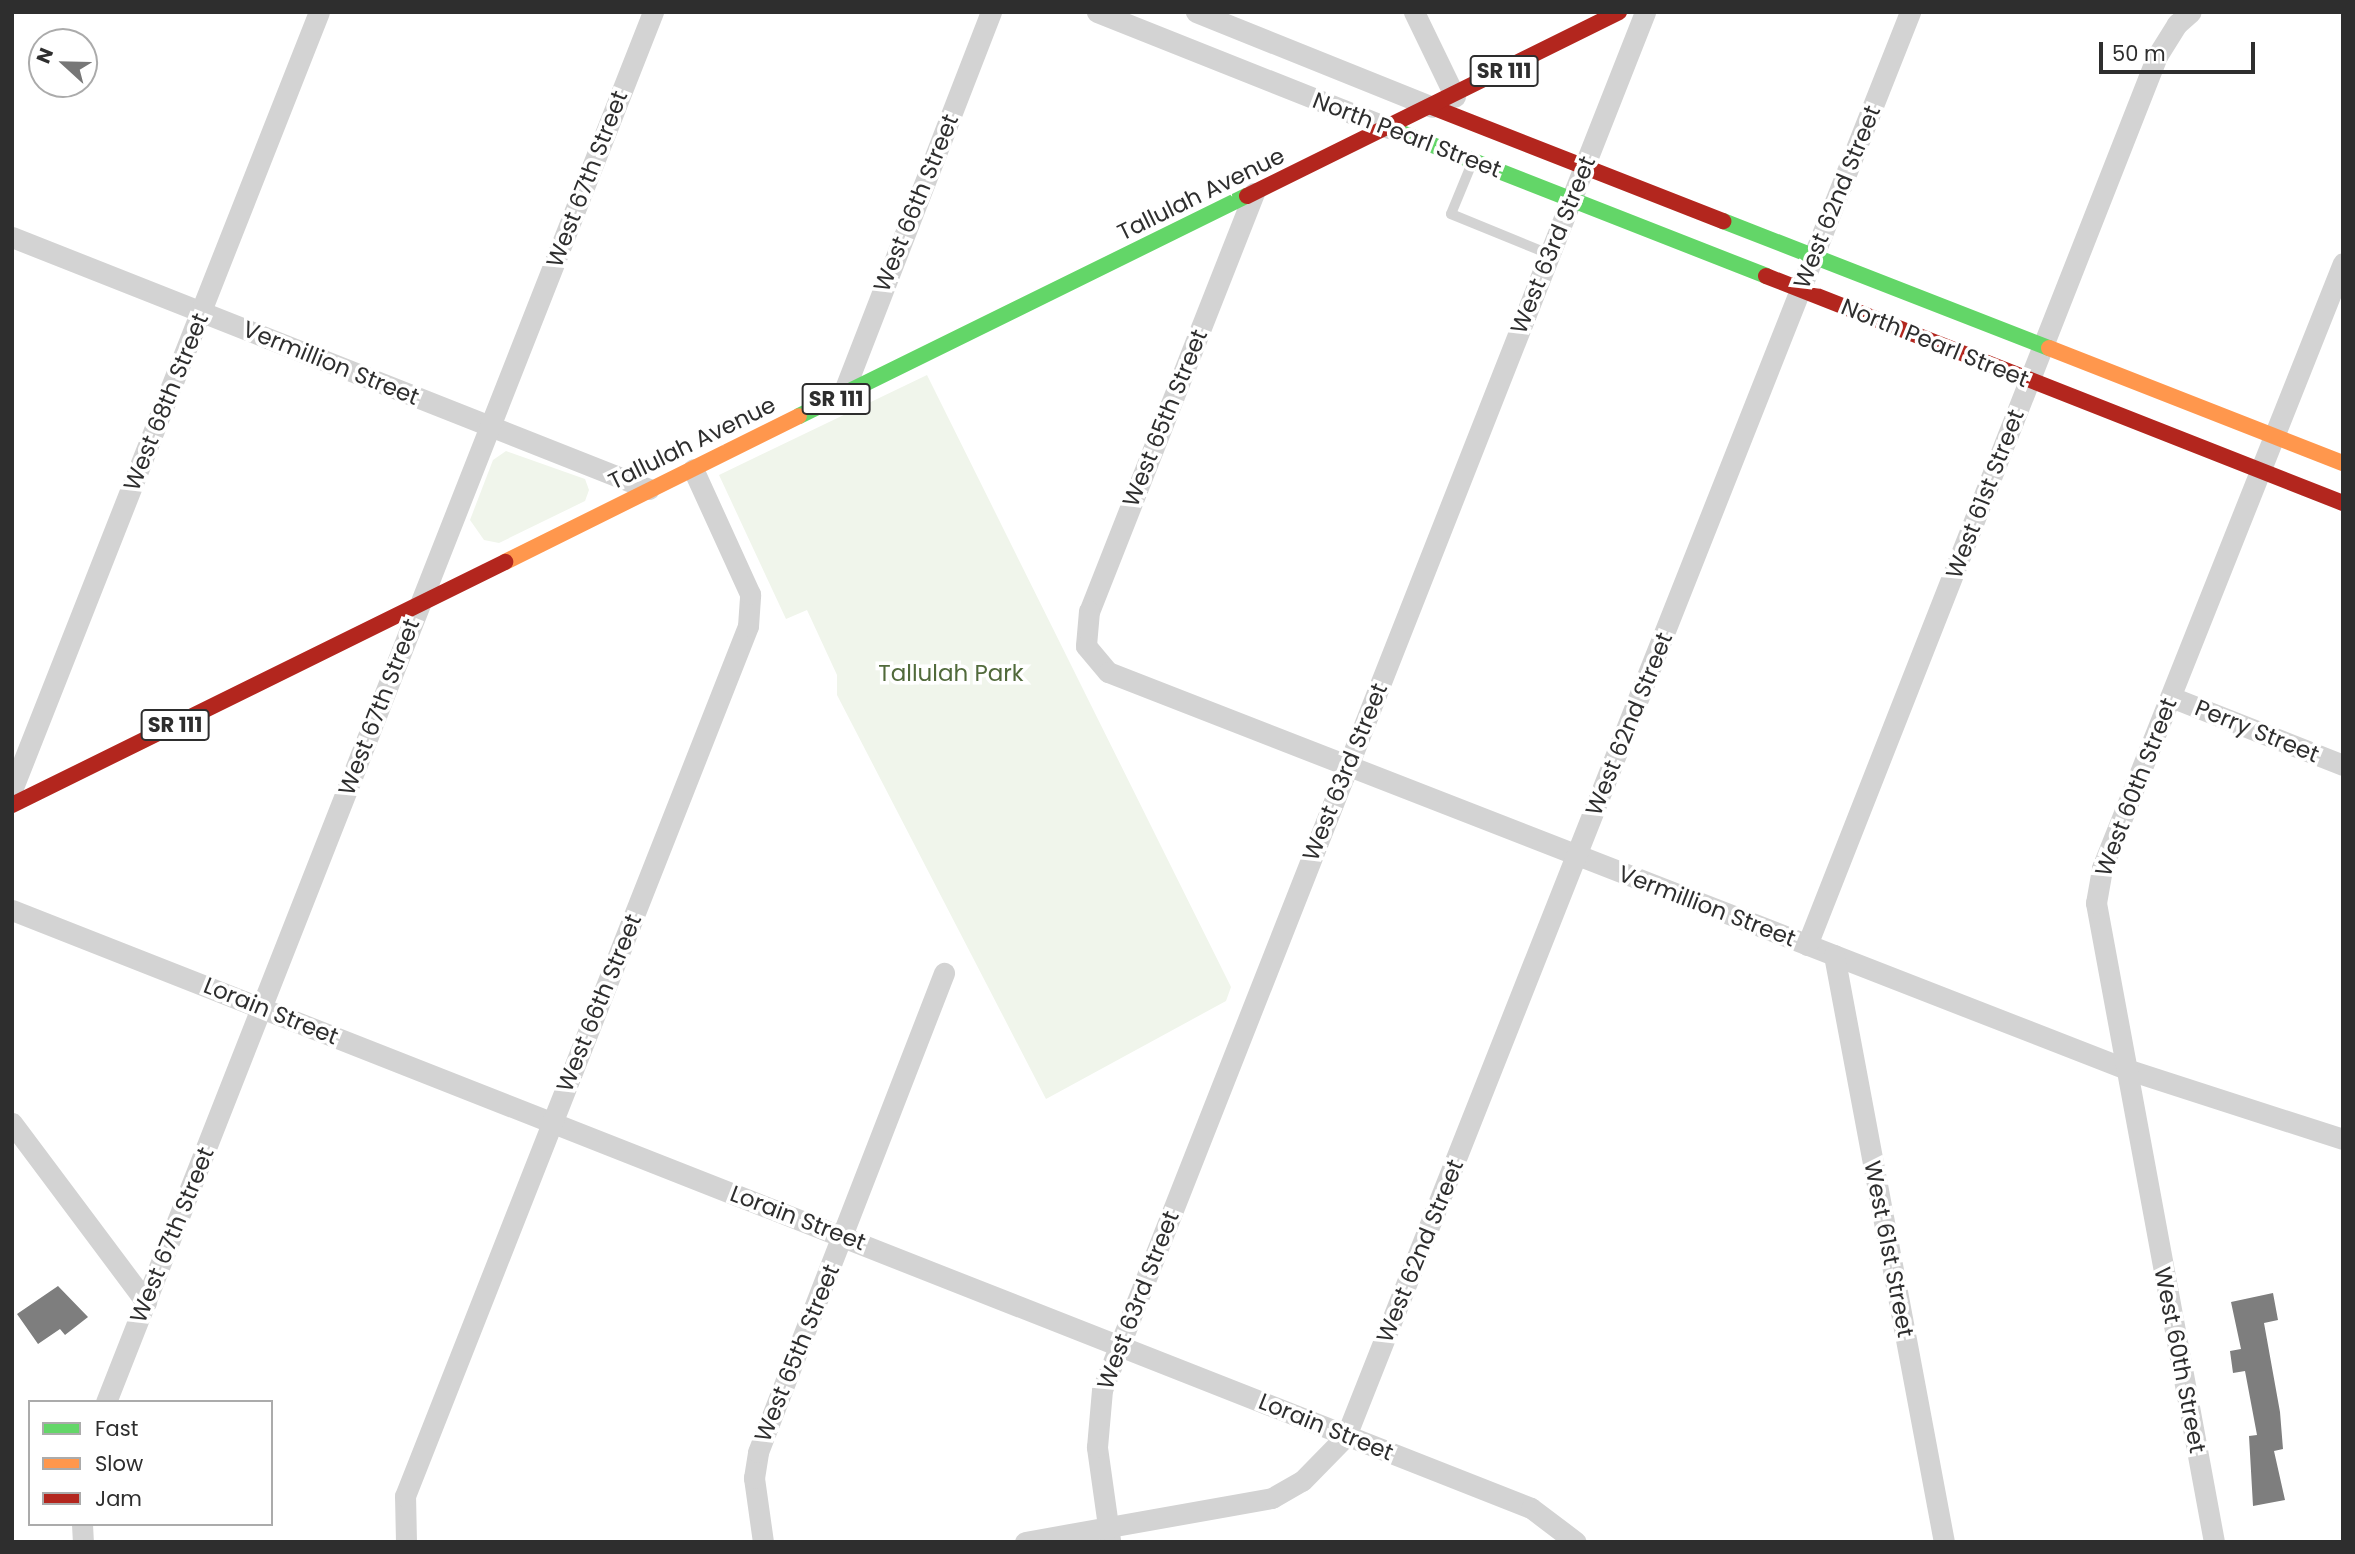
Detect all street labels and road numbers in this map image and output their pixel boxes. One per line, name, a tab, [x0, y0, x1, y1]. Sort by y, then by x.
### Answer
road number: SR 111	[1469, 54, 1539, 88]
street label: North Pearl Street	[1309, 86, 1505, 184]
street label: West 67th Street	[541, 87, 633, 271]
street label: West 62nd Street	[1788, 102, 1886, 292]
street label: West 66th Street	[868, 110, 964, 296]
street label: Tallulah Avenue	[1113, 142, 1289, 246]
street label: West 63rd Street	[1505, 152, 1601, 338]
street label: North Pearl Street	[1837, 293, 2033, 393]
street label: West 68th Street	[118, 309, 214, 495]
street label: Vermillion Street	[239, 315, 423, 411]
street label: West 65th Street	[1117, 325, 1213, 511]
road number: SR 111	[801, 382, 871, 416]
street label: Tallulah Avenue	[604, 391, 780, 495]
street label: West 61st Street	[1940, 405, 2030, 583]
street label: West 67th Street	[333, 615, 425, 799]
street label: West 62nd Street	[1580, 629, 1678, 819]
street label: West 63rd Street	[1297, 679, 1393, 865]
street label: West 60th Street	[2089, 694, 2183, 880]
street label: Perry Street	[2191, 694, 2323, 768]
road number: SR 111	[140, 708, 210, 742]
street label: Vermillion Street	[1614, 859, 1800, 953]
street label: West 66th Street	[551, 910, 647, 1096]
street label: Lorain Street	[200, 971, 342, 1051]
street label: West 67th Street	[124, 1143, 220, 1327]
street label: West 62nd Street	[1371, 1156, 1469, 1346]
street label: West 61st Street	[1858, 1158, 1920, 1340]
street label: Lorain Street	[726, 1180, 870, 1256]
street label: West 63rd Street	[1091, 1207, 1185, 1393]
street label: West 65th Street	[749, 1260, 845, 1446]
street label: West 60th Street	[2148, 1265, 2212, 1455]
street label: Lorain Street	[1255, 1387, 1397, 1467]

